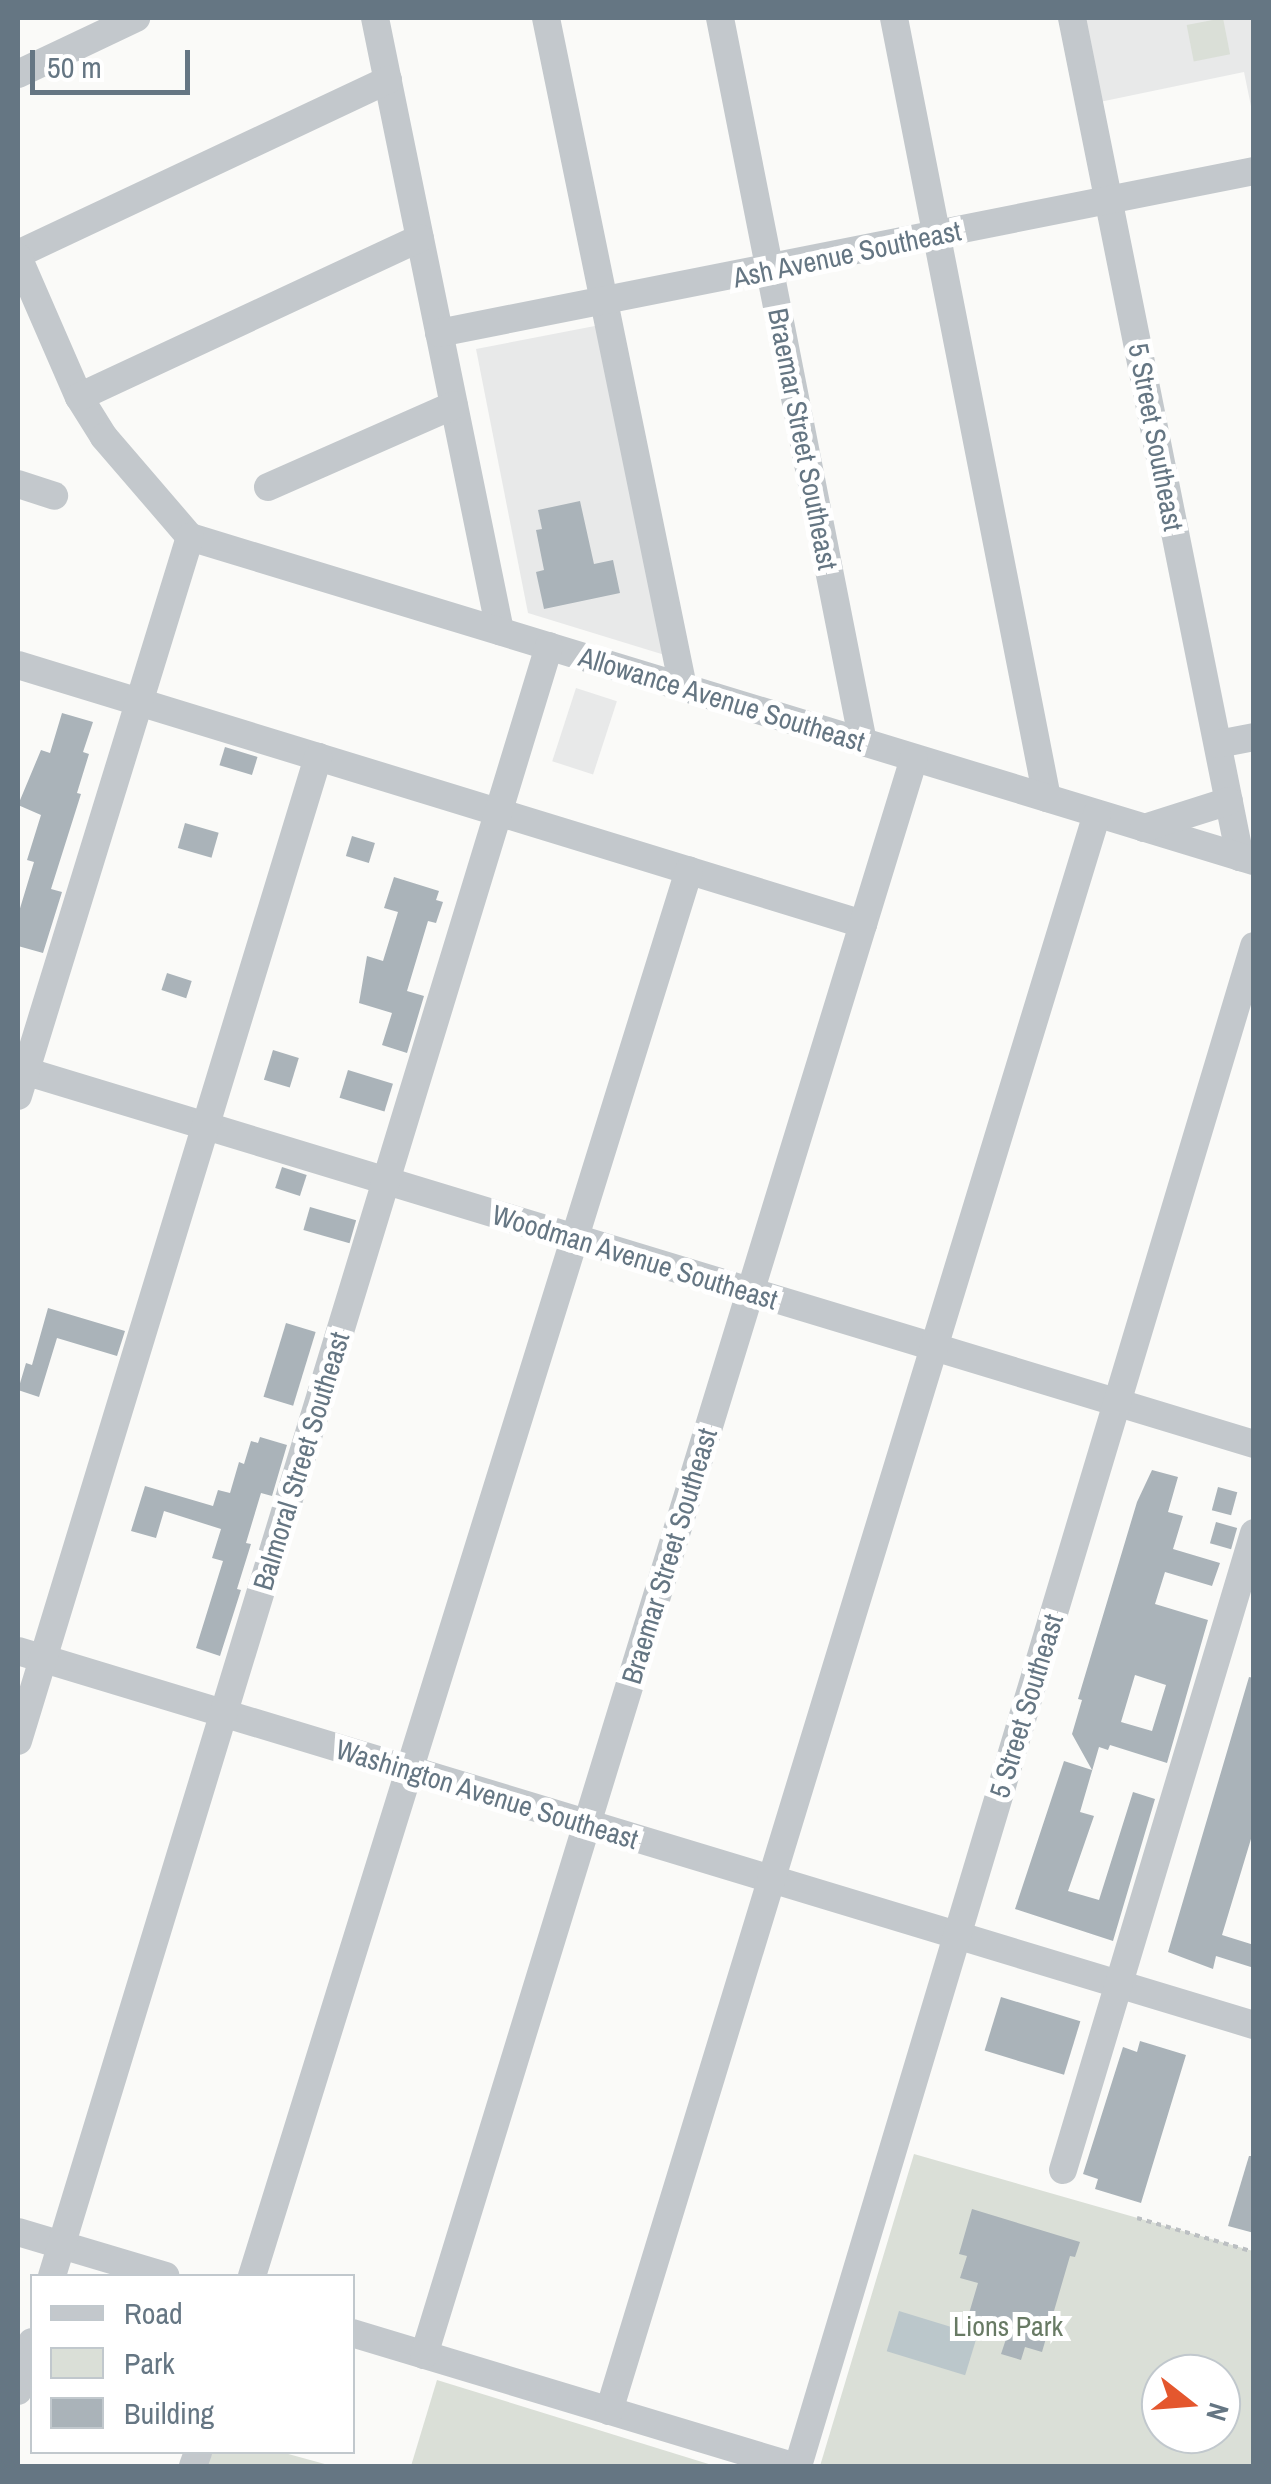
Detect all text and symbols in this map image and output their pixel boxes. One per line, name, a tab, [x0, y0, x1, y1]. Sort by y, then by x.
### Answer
scale bar	[35, 30, 195, 92]
text: 50 m	[47, 47, 102, 87]
street label: Ash Avenue Southeast	[729, 213, 965, 295]
street label: Braemar Street Southeast	[761, 305, 845, 573]
street label: 5 Street Southeast	[1121, 340, 1191, 534]
street label: Allowance Avenue Southeast	[574, 639, 870, 759]
street label: Woodman Avenue Southeast	[488, 1197, 782, 1317]
street label: Balmoral Street Southeast	[246, 1328, 356, 1594]
street label: Braemar Street Southeast	[614, 1424, 724, 1688]
street label: 5 Street Southeast	[982, 1610, 1070, 1802]
street label: Washington Avenue Southeast	[331, 1732, 643, 1856]
legend	[30, 2274, 355, 2454]
text: Road	[124, 2293, 183, 2333]
park label: Lions Park	[953, 2309, 1063, 2343]
text: Park	[124, 2343, 175, 2383]
north arrow	[1141, 2354, 1241, 2454]
text: Building	[124, 2393, 214, 2433]
text: N	[1197, 2399, 1238, 2426]

